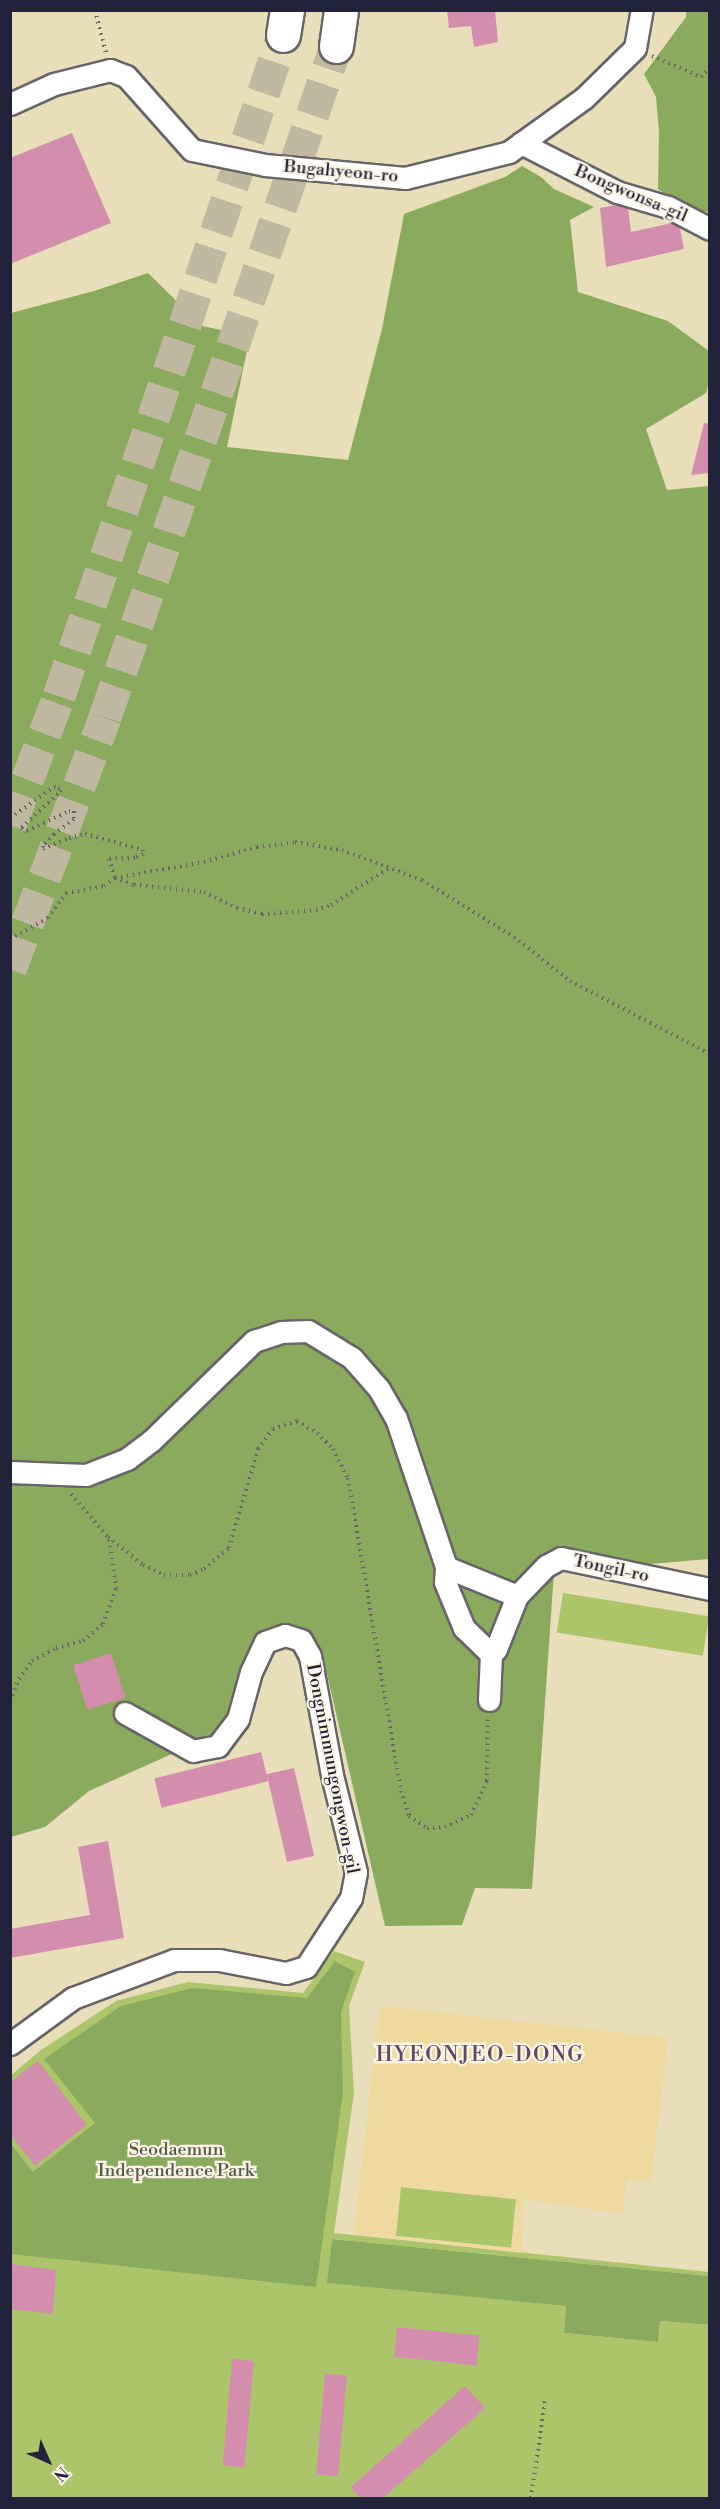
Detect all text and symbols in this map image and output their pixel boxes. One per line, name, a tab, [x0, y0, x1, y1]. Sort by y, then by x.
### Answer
street label: Bugahyeon-ro	[283, 156, 399, 188]
street label: Bongwonsa-gil	[571, 161, 691, 227]
street label: Tongil-ro	[571, 1550, 651, 1588]
street label: Dongnimmungongwon-gil	[301, 1662, 363, 1876]
district label: HYEONJEO-DONG	[376, 2042, 584, 2068]
park label: Seodaemun Independence Park	[98, 2140, 254, 2182]
north arrow	[18, 2431, 78, 2491]
text: N	[49, 2462, 72, 2485]

